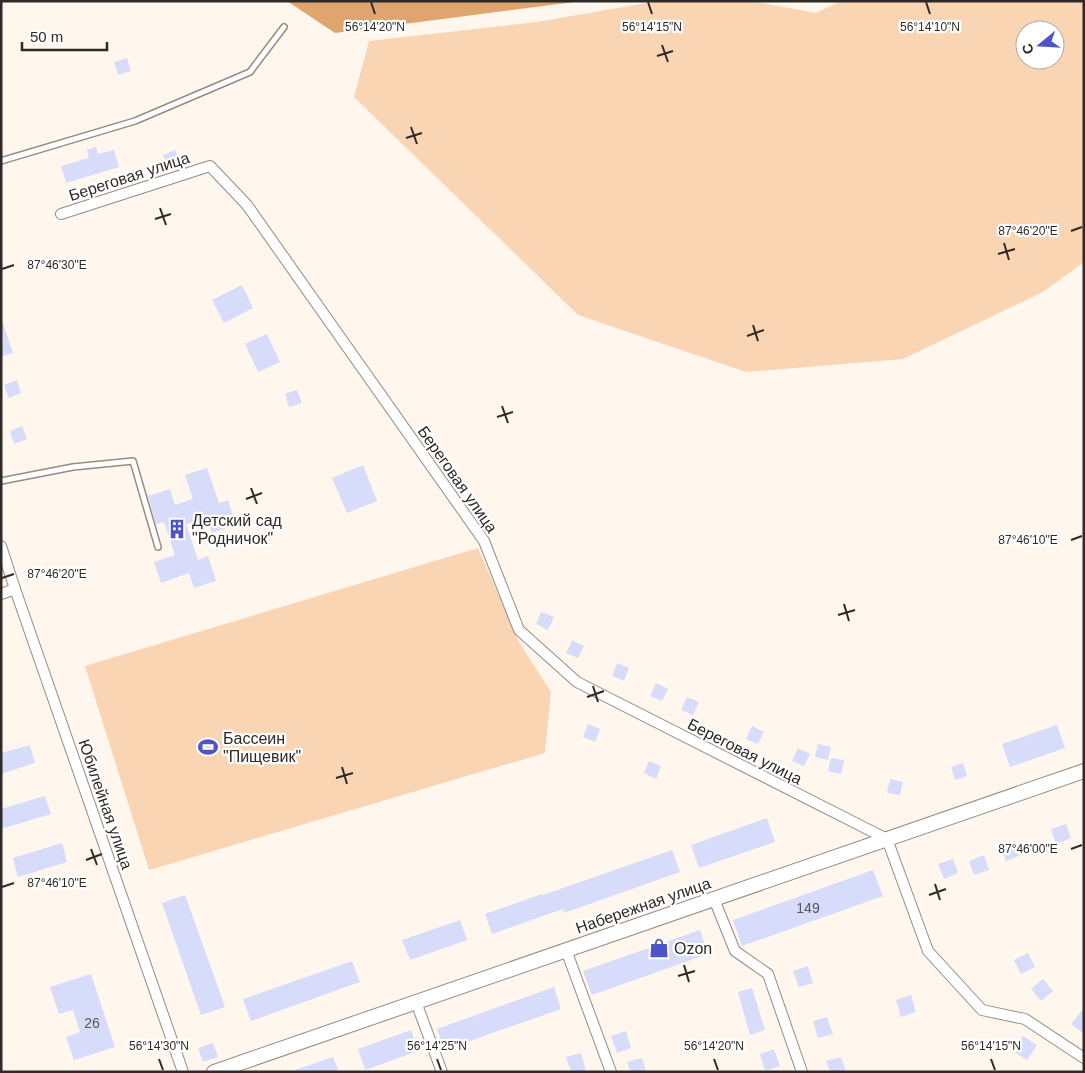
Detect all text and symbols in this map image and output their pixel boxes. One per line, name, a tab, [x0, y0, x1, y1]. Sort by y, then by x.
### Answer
scale bar	[22, 20, 108, 52]
text: 56°14'20"N	[345, 20, 405, 34]
text: 56°14'15"N	[622, 20, 682, 34]
text: 56°14'10"N	[900, 20, 960, 34]
north arrow	[1015, 20, 1065, 70]
text: 50 m	[30, 28, 63, 45]
text: С	[1018, 42, 1037, 56]
street label: Береговая улица	[67, 149, 192, 204]
text: 87°46'20"E	[998, 224, 1058, 238]
text: 87°46'30"E	[27, 258, 87, 272]
street label: Береговая улица	[415, 423, 501, 536]
place label: Детский сад "Родничок"	[192, 512, 283, 547]
building icon: Детский сад "Родничок"	[166, 518, 188, 540]
text: 87°46'10"E	[998, 533, 1058, 547]
text: 87°46'20"E	[27, 567, 87, 581]
street label: Береговая улица	[685, 715, 805, 788]
place label: Бассеин "Пищевик"	[223, 730, 301, 765]
sports icon: Бассеин "Пищевик"	[197, 736, 219, 758]
street label: Юбилейная улица	[75, 737, 136, 871]
text: 87°46'00"E	[998, 842, 1058, 856]
street label: Набережная улица	[574, 874, 713, 937]
text: 87°46'10"E	[27, 876, 87, 890]
house number: 149	[796, 900, 820, 916]
shop icon: Ozon	[648, 937, 670, 959]
place label: Ozon	[674, 940, 712, 957]
house number: 26	[84, 1015, 100, 1031]
text: 56°14'30"N	[129, 1039, 189, 1053]
text: 56°14'25"N	[407, 1039, 467, 1053]
text: 56°14'20"N	[684, 1039, 744, 1053]
text: 56°14'15"N	[961, 1039, 1021, 1053]

